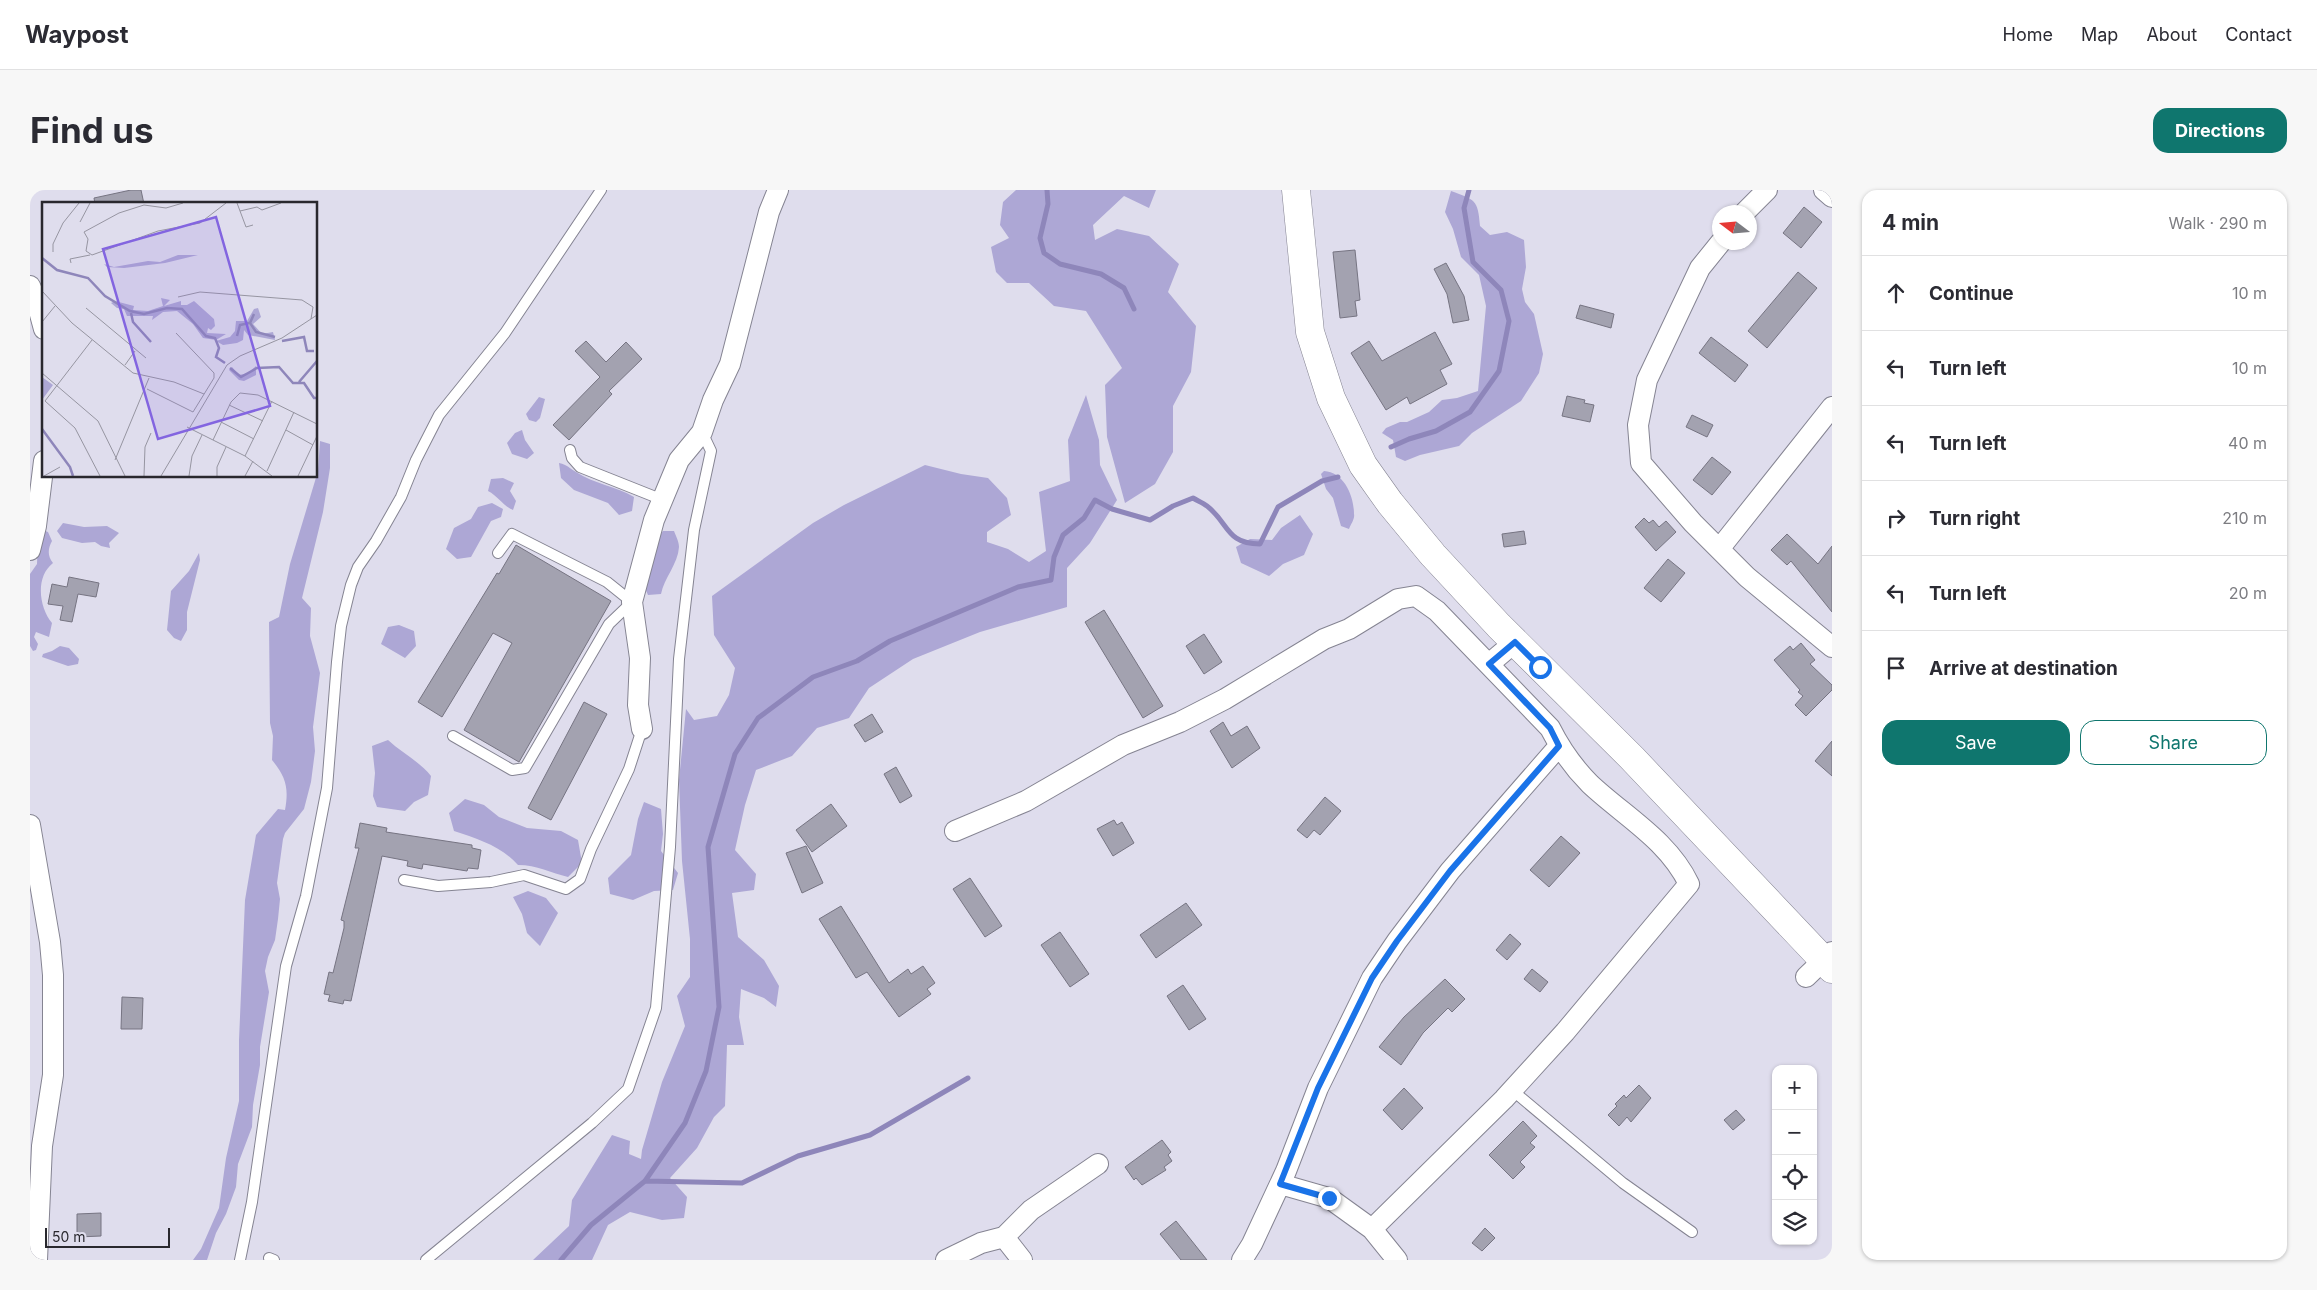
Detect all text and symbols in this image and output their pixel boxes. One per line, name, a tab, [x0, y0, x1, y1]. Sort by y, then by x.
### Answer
text: Waypost	[25, 20, 129, 49]
text: Home	[2003, 24, 2053, 45]
text: Map	[2081, 24, 2118, 45]
text: About	[2146, 24, 2197, 45]
text: Contact	[2225, 24, 2292, 45]
button: Directions	[2153, 108, 2287, 153]
text: Find us	[30, 109, 154, 151]
inset map	[42, 202, 318, 478]
north arrow	[1712, 205, 1757, 250]
text: 4 min	[1882, 210, 1939, 235]
text: Walk · 290 m	[2169, 213, 2267, 233]
icon: ahead	[1882, 279, 1910, 307]
text: Continue	[1929, 282, 2014, 305]
text: 10 m	[2232, 283, 2267, 303]
icon: left	[1882, 354, 1910, 382]
text: Turn left	[1929, 357, 2007, 380]
text: 10 m	[2232, 358, 2267, 378]
icon: left	[1882, 429, 1910, 457]
text: Turn left	[1929, 432, 2007, 455]
text: 40 m	[2228, 433, 2267, 453]
icon: right	[1882, 504, 1910, 532]
text: Turn right	[1929, 507, 2020, 530]
text: 210 m	[2222, 508, 2267, 528]
icon: left	[1882, 579, 1910, 607]
text: Turn left	[1929, 582, 2007, 605]
text: 20 m	[2229, 583, 2267, 603]
icon: arrive	[1882, 654, 1910, 682]
route start	[1529, 656, 1552, 679]
text: Arrive at destination	[1929, 657, 2118, 680]
button: Save	[1882, 720, 2070, 765]
button: Share	[2080, 720, 2267, 765]
map controls	[1772, 1065, 1817, 1245]
button: +	[1772, 1065, 1817, 1110]
button: −	[1772, 1110, 1817, 1155]
button: locate	[1772, 1155, 1817, 1200]
route end	[1318, 1187, 1341, 1210]
button: layers	[1772, 1200, 1817, 1245]
scale bar	[45, 1225, 170, 1248]
text: 50 m	[52, 1228, 86, 1245]

